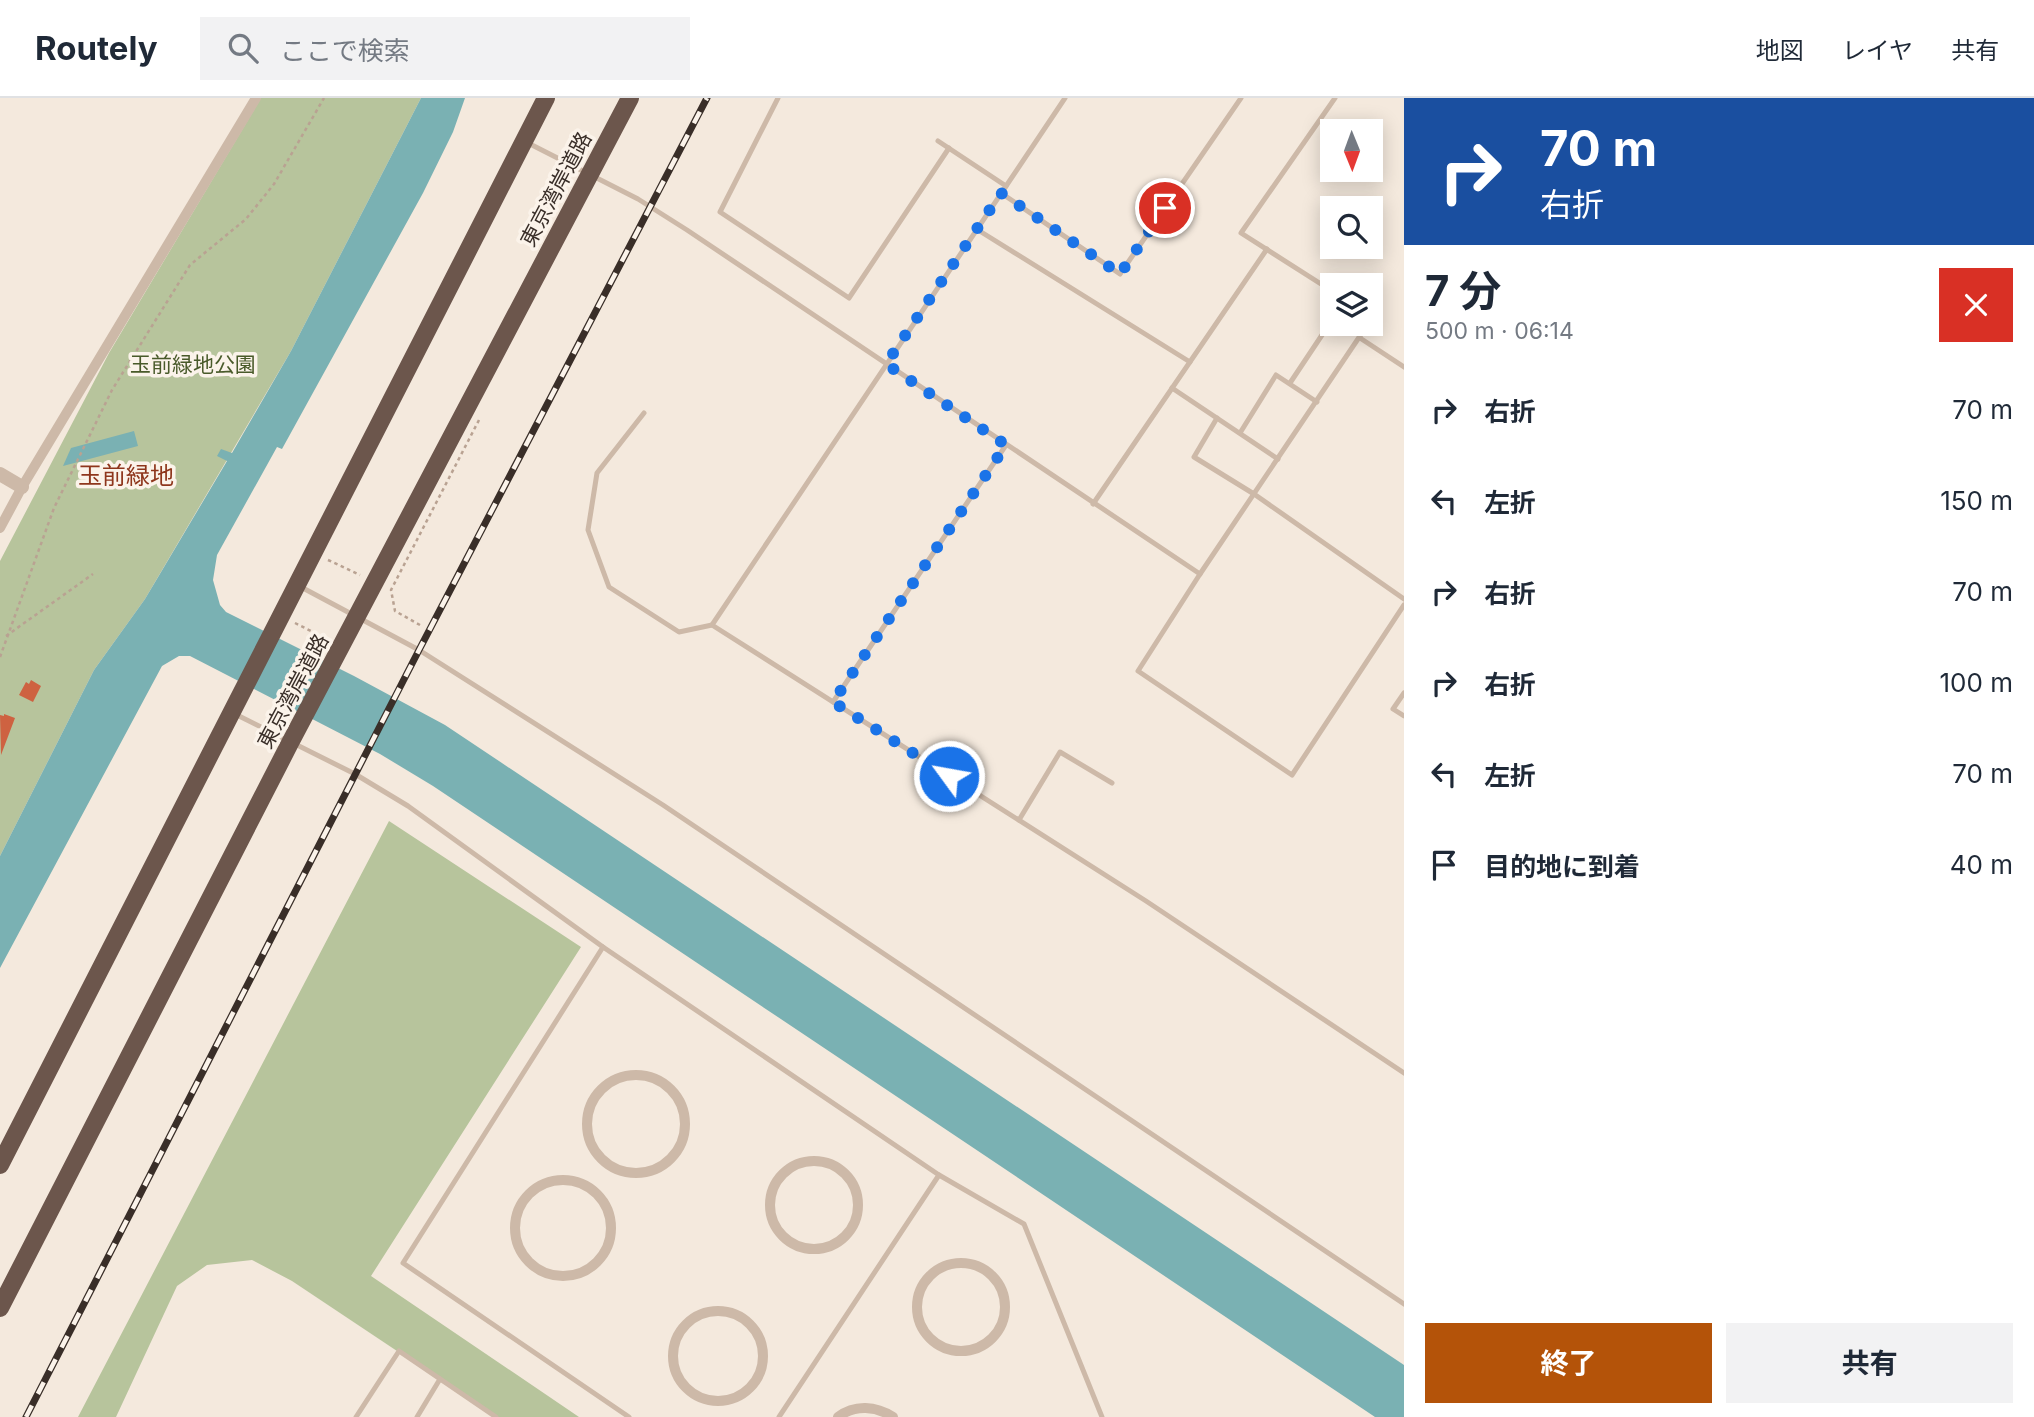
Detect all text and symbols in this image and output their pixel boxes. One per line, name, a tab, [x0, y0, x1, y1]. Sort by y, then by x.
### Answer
search box	[200, 17, 690, 80]
text: Routely	[35, 28, 158, 68]
icon: search	[224, 29, 262, 67]
text: ここで検索	[280, 35, 410, 66]
text: 地図	[1756, 36, 1804, 65]
text: レイヤ	[1842, 36, 1913, 65]
text: 共有	[1951, 36, 1999, 65]
north arrow	[1320, 119, 1382, 182]
map controls	[1320, 119, 1383, 336]
text: 70 m	[1540, 119, 1657, 178]
icon: right	[1425, 126, 1516, 217]
street label: 東京湾岸道路	[515, 128, 597, 250]
pin	[1135, 178, 1195, 238]
text: 右折	[1540, 185, 1604, 224]
icon: arrive	[1146, 189, 1184, 227]
button: search	[1320, 196, 1383, 259]
text: 7 分	[1425, 265, 1501, 316]
button: close	[1939, 268, 2013, 342]
button: layers	[1320, 273, 1383, 336]
text: 500 m · 06:14	[1425, 317, 1574, 345]
park label: 玉前緑地公園	[130, 352, 256, 377]
icon: right	[1425, 391, 1463, 429]
text: 70 m	[1952, 394, 2013, 425]
text: 右折	[1484, 396, 1536, 427]
district label: 玉前緑地	[78, 461, 174, 490]
icon: left	[1425, 482, 1463, 520]
text: 150 m	[1940, 485, 2013, 516]
text: 左折	[1484, 487, 1536, 518]
icon: right	[1425, 573, 1463, 611]
text: 70 m	[1952, 576, 2013, 607]
text: 右折	[1484, 578, 1536, 609]
street label: 東京湾岸道路	[252, 630, 334, 752]
icon: right	[1425, 664, 1463, 702]
text: 100 m	[1940, 667, 2013, 698]
text: 右折	[1484, 669, 1536, 700]
position arrow	[912, 739, 986, 813]
icon: left	[1425, 755, 1463, 793]
text: 70 m	[1952, 758, 2013, 789]
text: 左折	[1484, 760, 1536, 791]
icon: arrive	[1425, 846, 1463, 884]
text: 40 m	[1950, 849, 2013, 880]
text: 目的地に到着	[1484, 851, 1640, 882]
button: 終了	[1425, 1323, 1712, 1403]
button: 共有	[1726, 1323, 2013, 1403]

